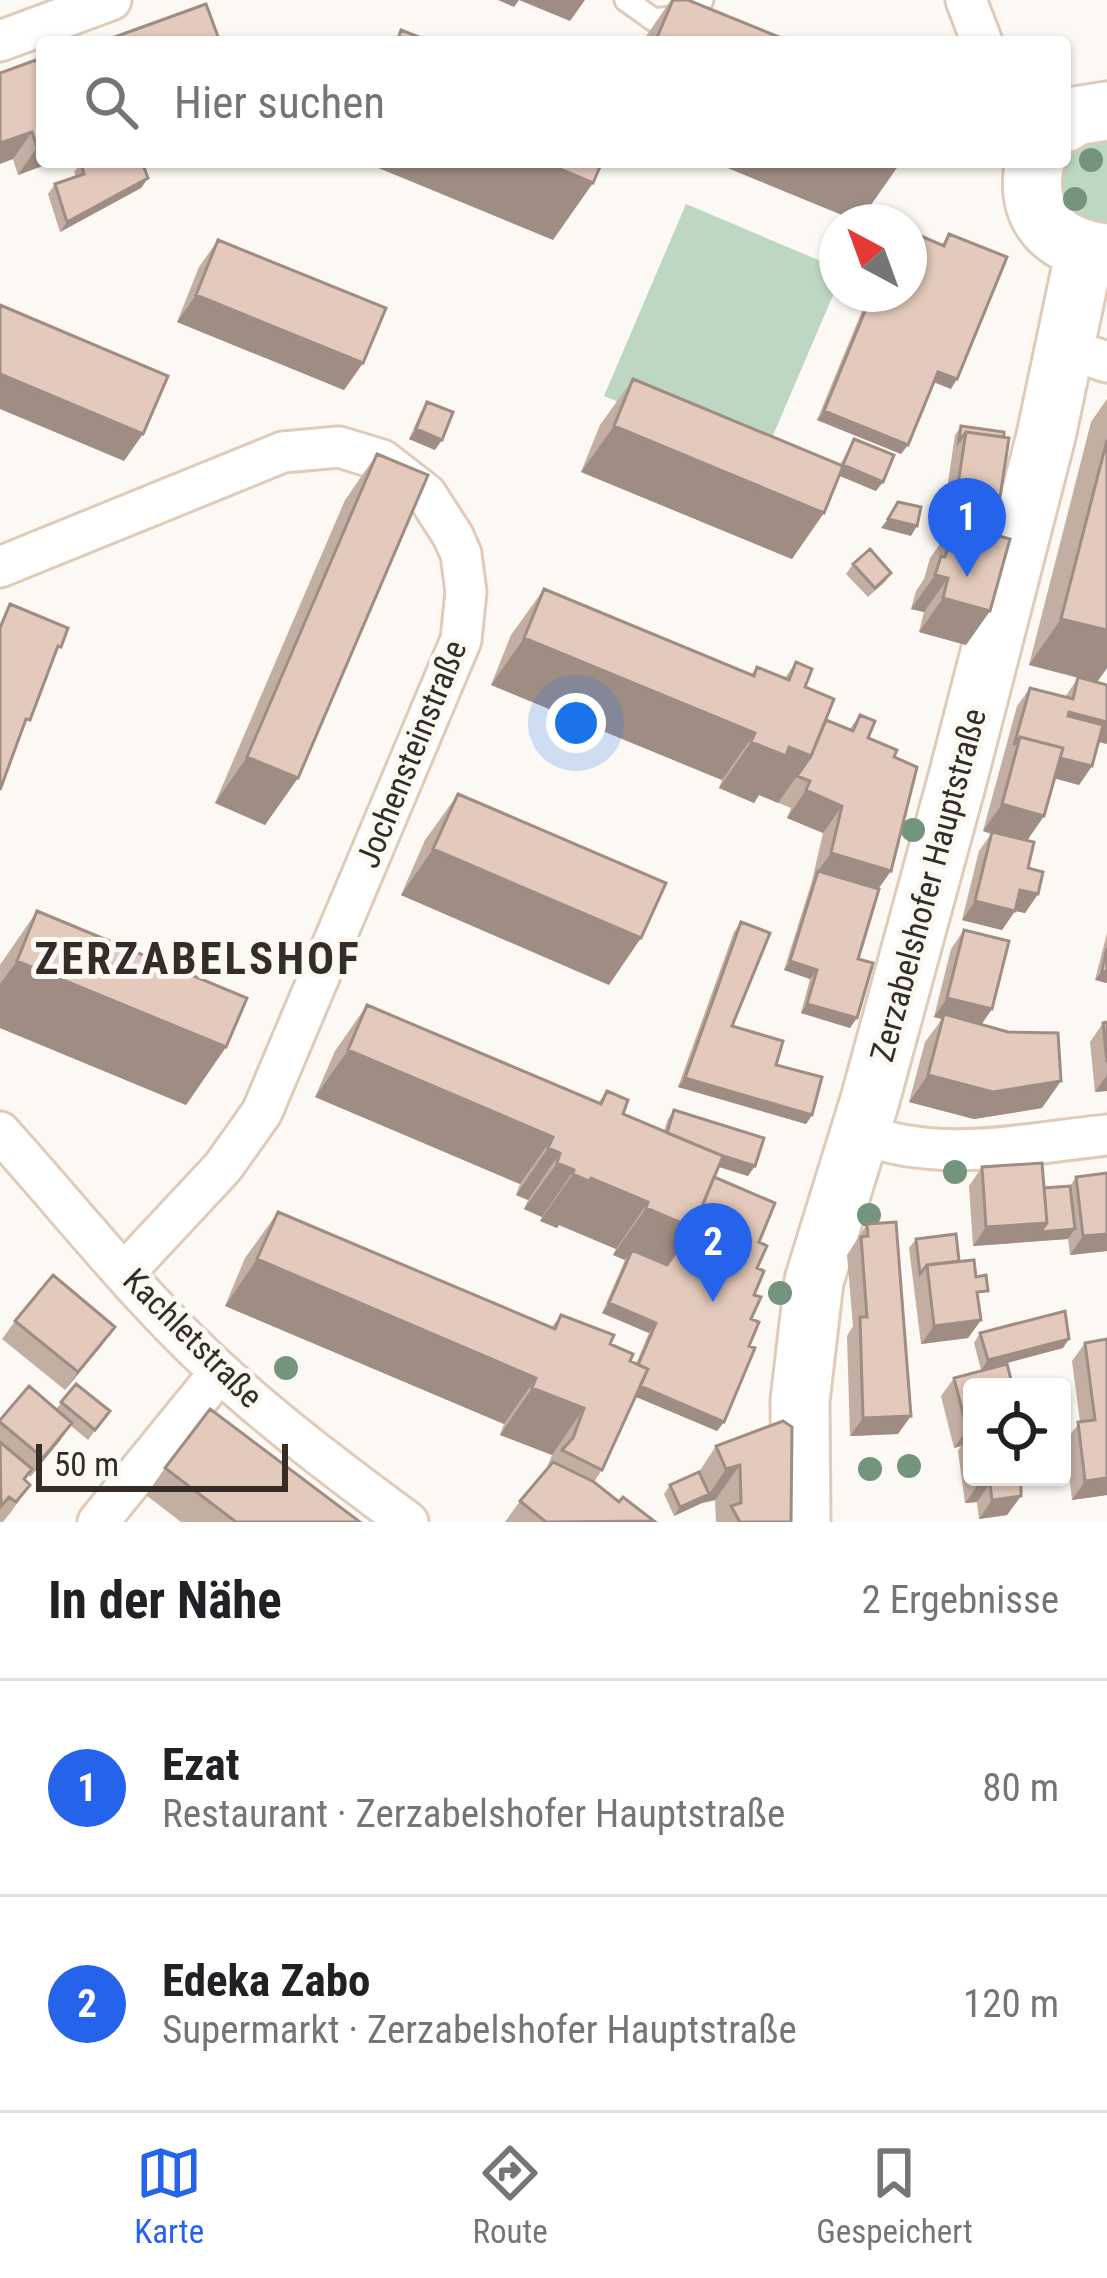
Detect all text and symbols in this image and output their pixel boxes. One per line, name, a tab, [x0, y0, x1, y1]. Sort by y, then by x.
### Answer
search box	[36, 36, 1071, 168]
icon: search	[78, 69, 144, 135]
text: Hier suchen	[174, 76, 385, 129]
north arrow	[819, 204, 927, 312]
pin: 1	[928, 478, 1006, 577]
street label: Jochensteinstraße	[348, 635, 474, 873]
your location	[546, 693, 606, 753]
street label: Zerzabelshofer Hauptstraße	[862, 704, 994, 1066]
district label: ZERZABELSHOF	[34, 932, 362, 985]
pin: 2	[674, 1203, 752, 1302]
street label: Kachletstraße	[115, 1260, 271, 1416]
map controls	[963, 1378, 1071, 1486]
button: locate	[963, 1378, 1071, 1486]
scale bar	[36, 1438, 288, 1491]
text: 50 m	[54, 1445, 119, 1484]
text: In der Nähe	[48, 1571, 282, 1630]
text: 2 Ergebnisse	[861, 1577, 1059, 1623]
text: Ezat	[162, 1738, 239, 1791]
text: 1	[77, 1765, 97, 1811]
text: 80 m	[982, 1765, 1059, 1811]
text: Restaurant · Zerzabelshofer Hauptstraße	[162, 1791, 785, 1837]
text: Edeka Zabo	[162, 1954, 370, 2007]
text: 2	[77, 1981, 97, 2027]
text: 120 m	[963, 1981, 1059, 2027]
text: Supermarkt · Zerzabelshofer Hauptstraße	[162, 2007, 797, 2053]
tab: Karte	[134, 2140, 204, 2251]
tab: Route	[473, 2140, 548, 2251]
tab: Gespeichert	[816, 2140, 973, 2251]

